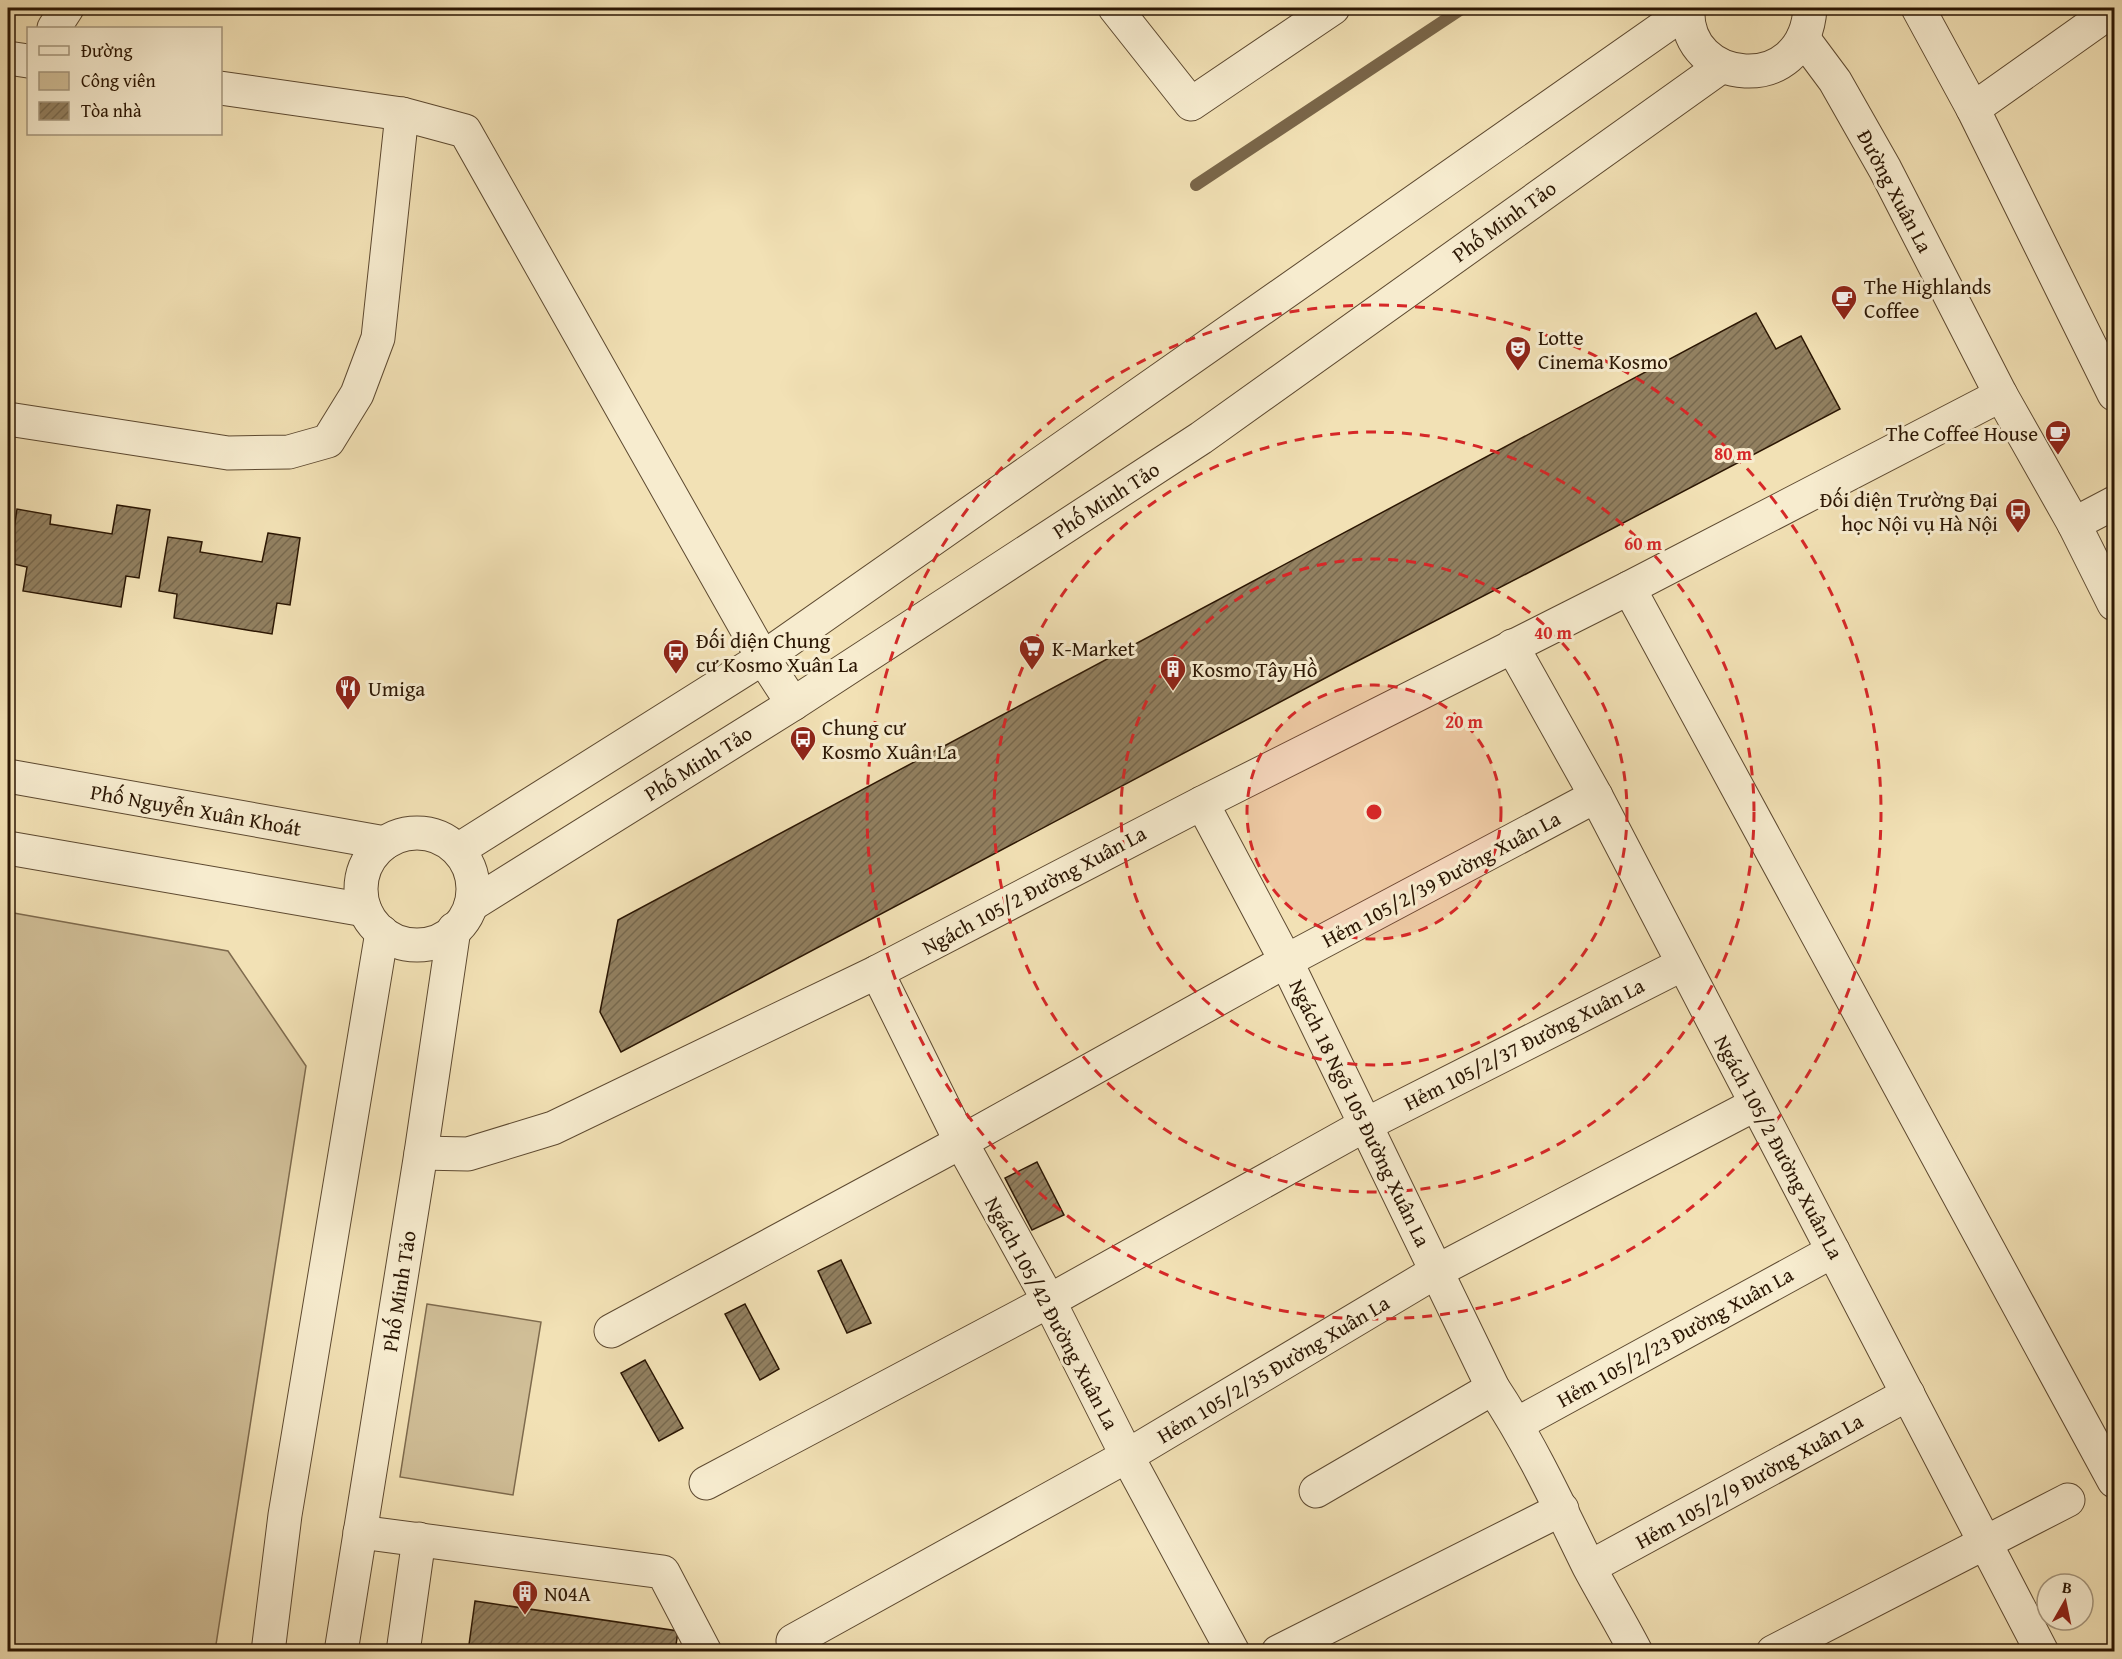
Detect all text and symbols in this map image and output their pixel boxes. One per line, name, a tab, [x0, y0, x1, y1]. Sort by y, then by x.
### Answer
legend	[27, 27, 222, 135]
text: Đường	[81, 37, 132, 64]
text: Công viên	[81, 67, 156, 94]
text: Tòa nhà	[81, 97, 142, 124]
street label: Đường Xuân La	[1850, 124, 1941, 258]
street label: Phố Minh Tảo	[1445, 173, 1563, 269]
place label: The Highlands Coffee	[1864, 271, 1991, 326]
cafe icon: The Highlands Coffee	[1829, 283, 1859, 321]
place label: Lotte Cinema Kosmo	[1538, 322, 1668, 377]
theatre icon: Lotte Cinema Kosmo	[1503, 334, 1533, 372]
place label: The Coffee House	[1886, 418, 2038, 449]
cafe icon: The Coffee House	[2043, 418, 2073, 456]
text: 80 m	[1714, 440, 1753, 467]
street label: Phố Minh Tảo	[1046, 454, 1166, 546]
place label: Đối diện Trường Đại học Nội vụ Hà Nội	[1820, 484, 1998, 539]
bus stop icon: Đối diện Trường Đại học Nội vụ Hà Nội	[2003, 496, 2033, 534]
text: 60 m	[1624, 530, 1663, 557]
text: 40 m	[1534, 619, 1573, 646]
place label: Đối diện Chung cư Kosmo Xuân La	[696, 625, 858, 680]
supermarket icon: K-Market	[1017, 633, 1047, 671]
place label: K-Market	[1052, 633, 1136, 664]
bus stop icon: Đối diện Chung cư Kosmo Xuân La	[661, 637, 691, 675]
building icon: Kosmo Tây Hồ	[1158, 654, 1188, 692]
place label: Kosmo Tây Hồ	[1192, 654, 1317, 685]
restaurant icon: Umiga	[333, 673, 363, 711]
place label: Umiga	[368, 673, 425, 704]
text: 20 m	[1445, 708, 1484, 735]
place label: Chung cư Kosmo Xuân La	[822, 712, 957, 767]
street label: Phố Minh Tảo	[638, 717, 758, 809]
bus stop icon: Chung cư Kosmo Xuân La	[788, 724, 818, 762]
street label: Phố Nguyễn Xuân Khoát	[88, 776, 304, 844]
centre of rings	[1364, 802, 1384, 822]
street label: Hẻm 105/2/39 Đường Xuân La	[1316, 803, 1566, 955]
street label: Ngách 105/2 Đường Xuân La	[916, 818, 1152, 962]
street label: Hẻm 105/2/37 Đường Xuân La	[1398, 970, 1650, 1118]
street label: Ngách 18 Ngõ 105 Đường Xuân La	[1282, 974, 1438, 1252]
street label: Ngách 105/2 Đường Xuân La	[1707, 1029, 1851, 1265]
street label: Ngách 105/42 Đường Xuân La	[977, 1191, 1127, 1435]
street label: Phố Minh Tảo	[374, 1228, 424, 1354]
street label: Hẻm 105/2/23 Đường Xuân La	[1551, 1259, 1799, 1415]
street label: Hẻm 105/2/35 Đường Xuân La	[1151, 1287, 1395, 1451]
street label: Hẻm 105/2/9 Đường Xuân La	[1630, 1405, 1869, 1557]
north arrow	[2035, 1572, 2095, 1632]
text: B	[2061, 1575, 2074, 1600]
building icon: N04A	[510, 1578, 540, 1616]
place label: N04A	[544, 1578, 591, 1609]

